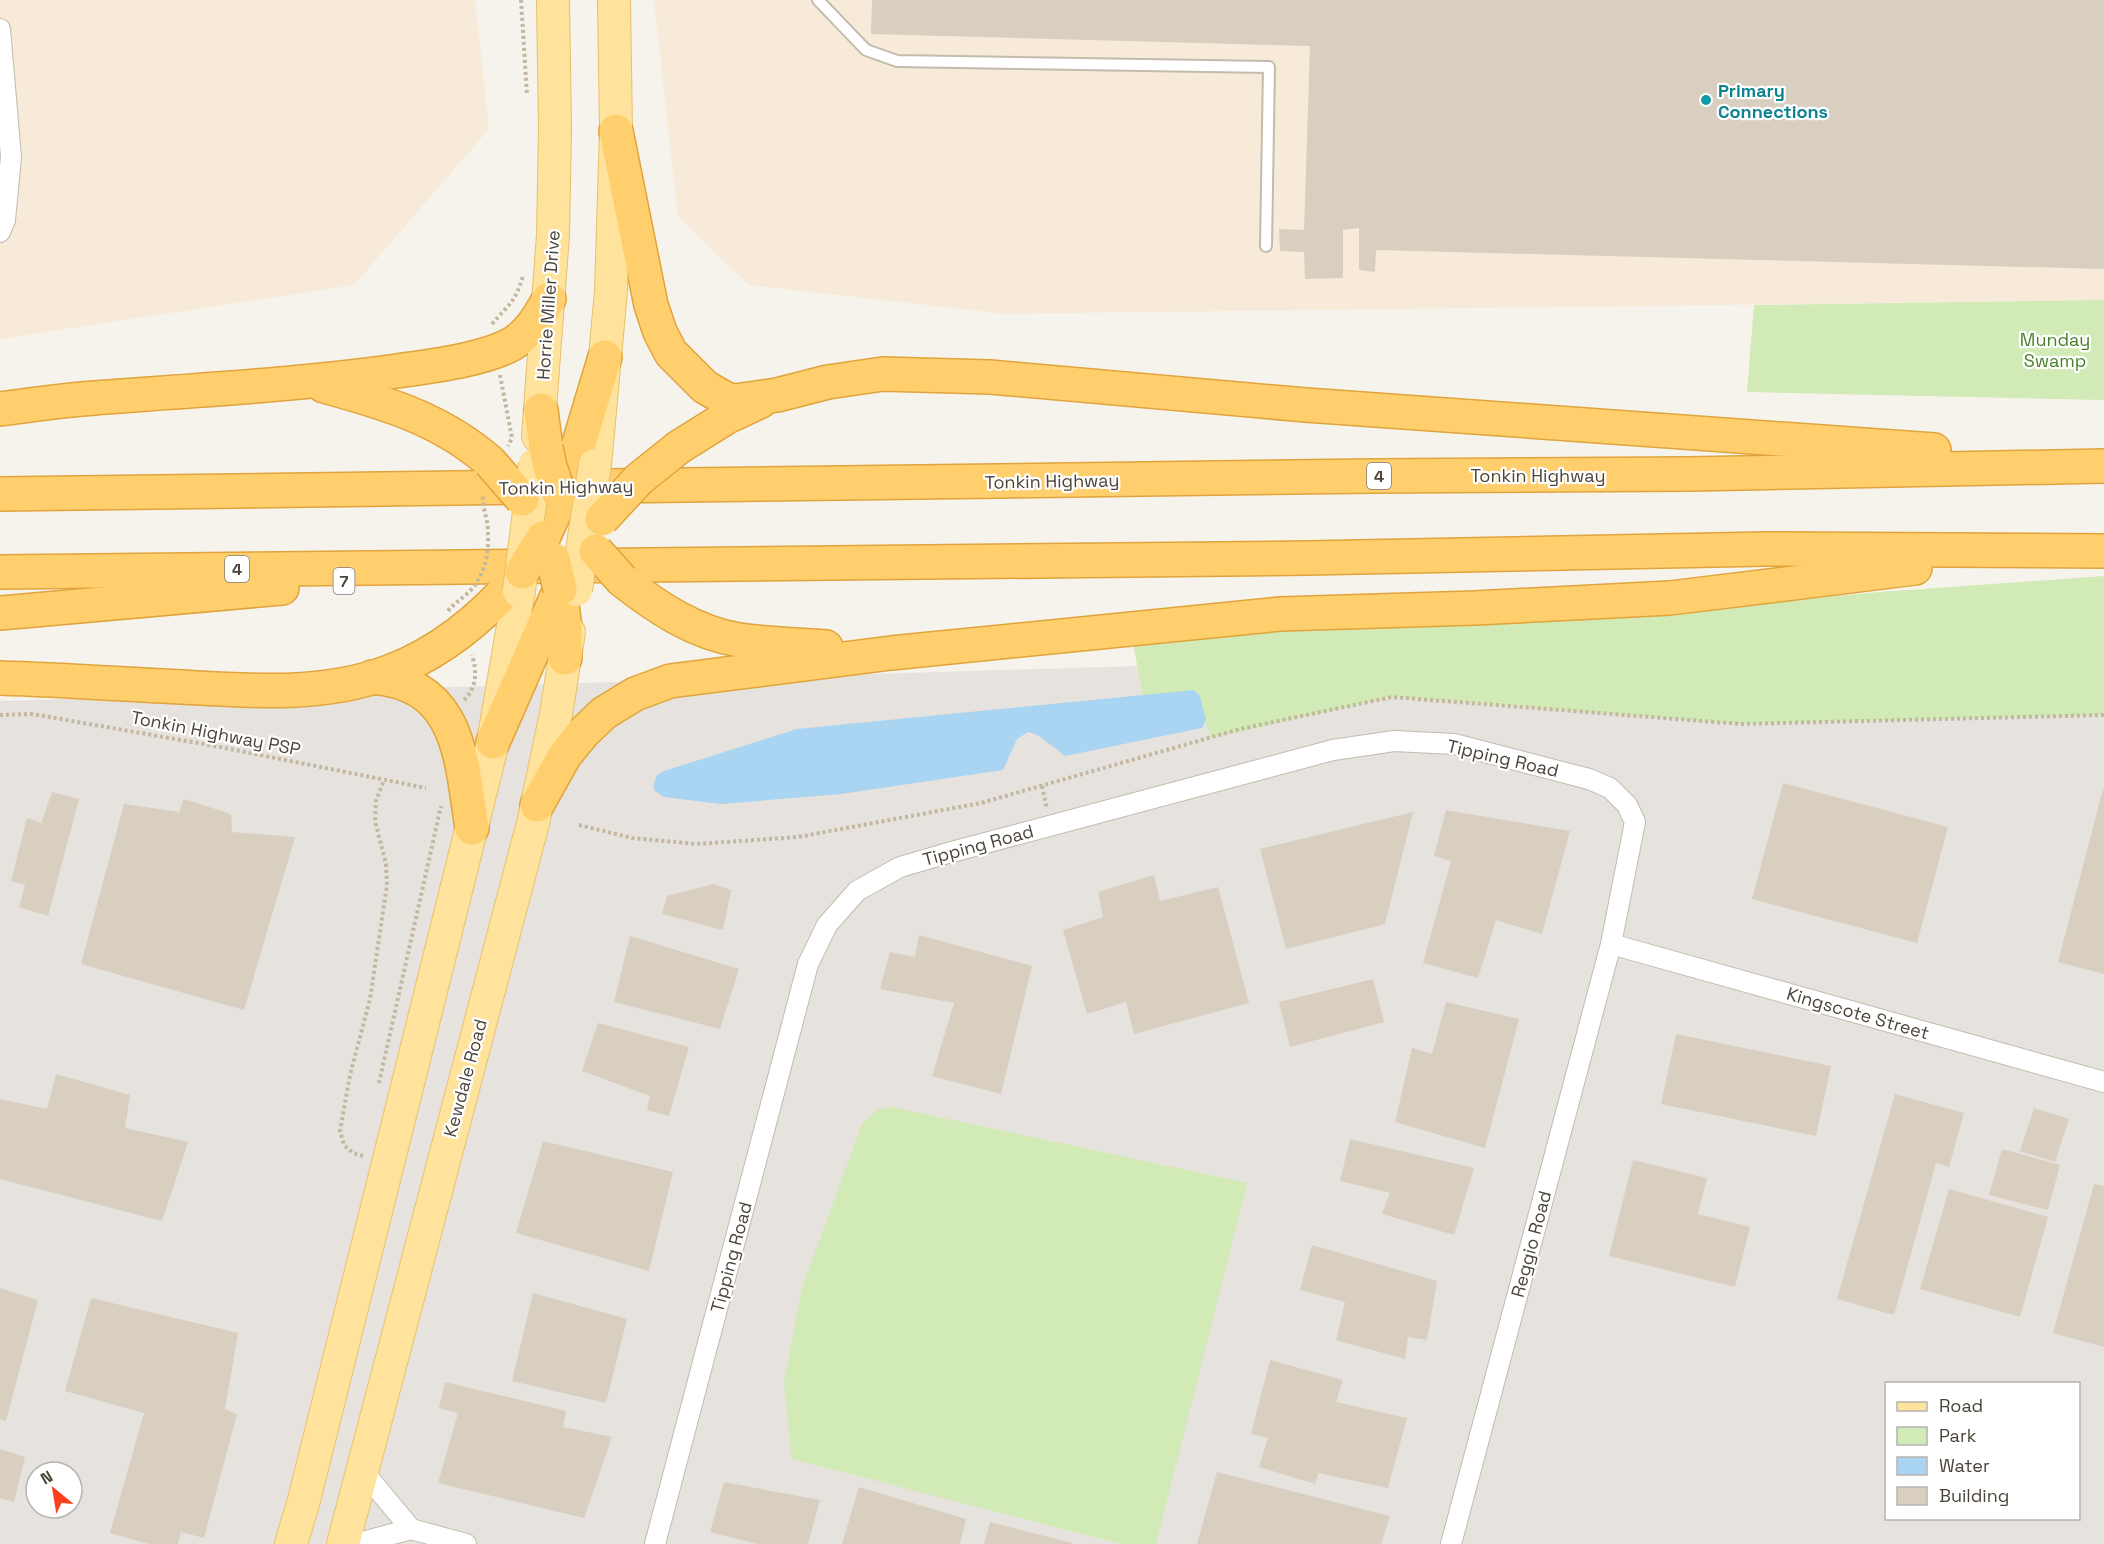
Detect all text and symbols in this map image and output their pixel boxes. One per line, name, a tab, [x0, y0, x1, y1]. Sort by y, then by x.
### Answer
place label: Primary Connections	[1718, 79, 1828, 123]
marker: Primary Connections	[1699, 93, 1713, 107]
street label: Horrie Miller Drive	[531, 229, 565, 381]
park label: Munday Swamp	[2020, 328, 2090, 372]
road number: 4	[1367, 463, 1391, 489]
street label: Tonkin Highway	[1471, 464, 1605, 487]
street label: Tonkin Highway	[984, 468, 1120, 494]
street label: Tonkin Highway	[498, 474, 634, 500]
road number: 4	[225, 556, 249, 582]
road number: 7	[334, 568, 354, 594]
street label: Tonkin Highway PSP	[129, 705, 303, 761]
street label: Tipping Road	[1445, 734, 1561, 782]
street label: Tipping Road	[920, 819, 1036, 871]
street label: Kingscote Street	[1784, 982, 1932, 1044]
street label: Kewdale Road	[438, 1017, 492, 1139]
street label: Reggio Road	[1506, 1188, 1556, 1300]
street label: Tipping Road	[705, 1199, 757, 1315]
legend	[1885, 1382, 2080, 1520]
text: Road	[1939, 1394, 1983, 1417]
text: Park	[1939, 1424, 1977, 1447]
text: Water	[1939, 1454, 1990, 1477]
north arrow	[24, 1460, 84, 1520]
text: N	[37, 1466, 57, 1489]
text: Building	[1939, 1484, 2009, 1507]

